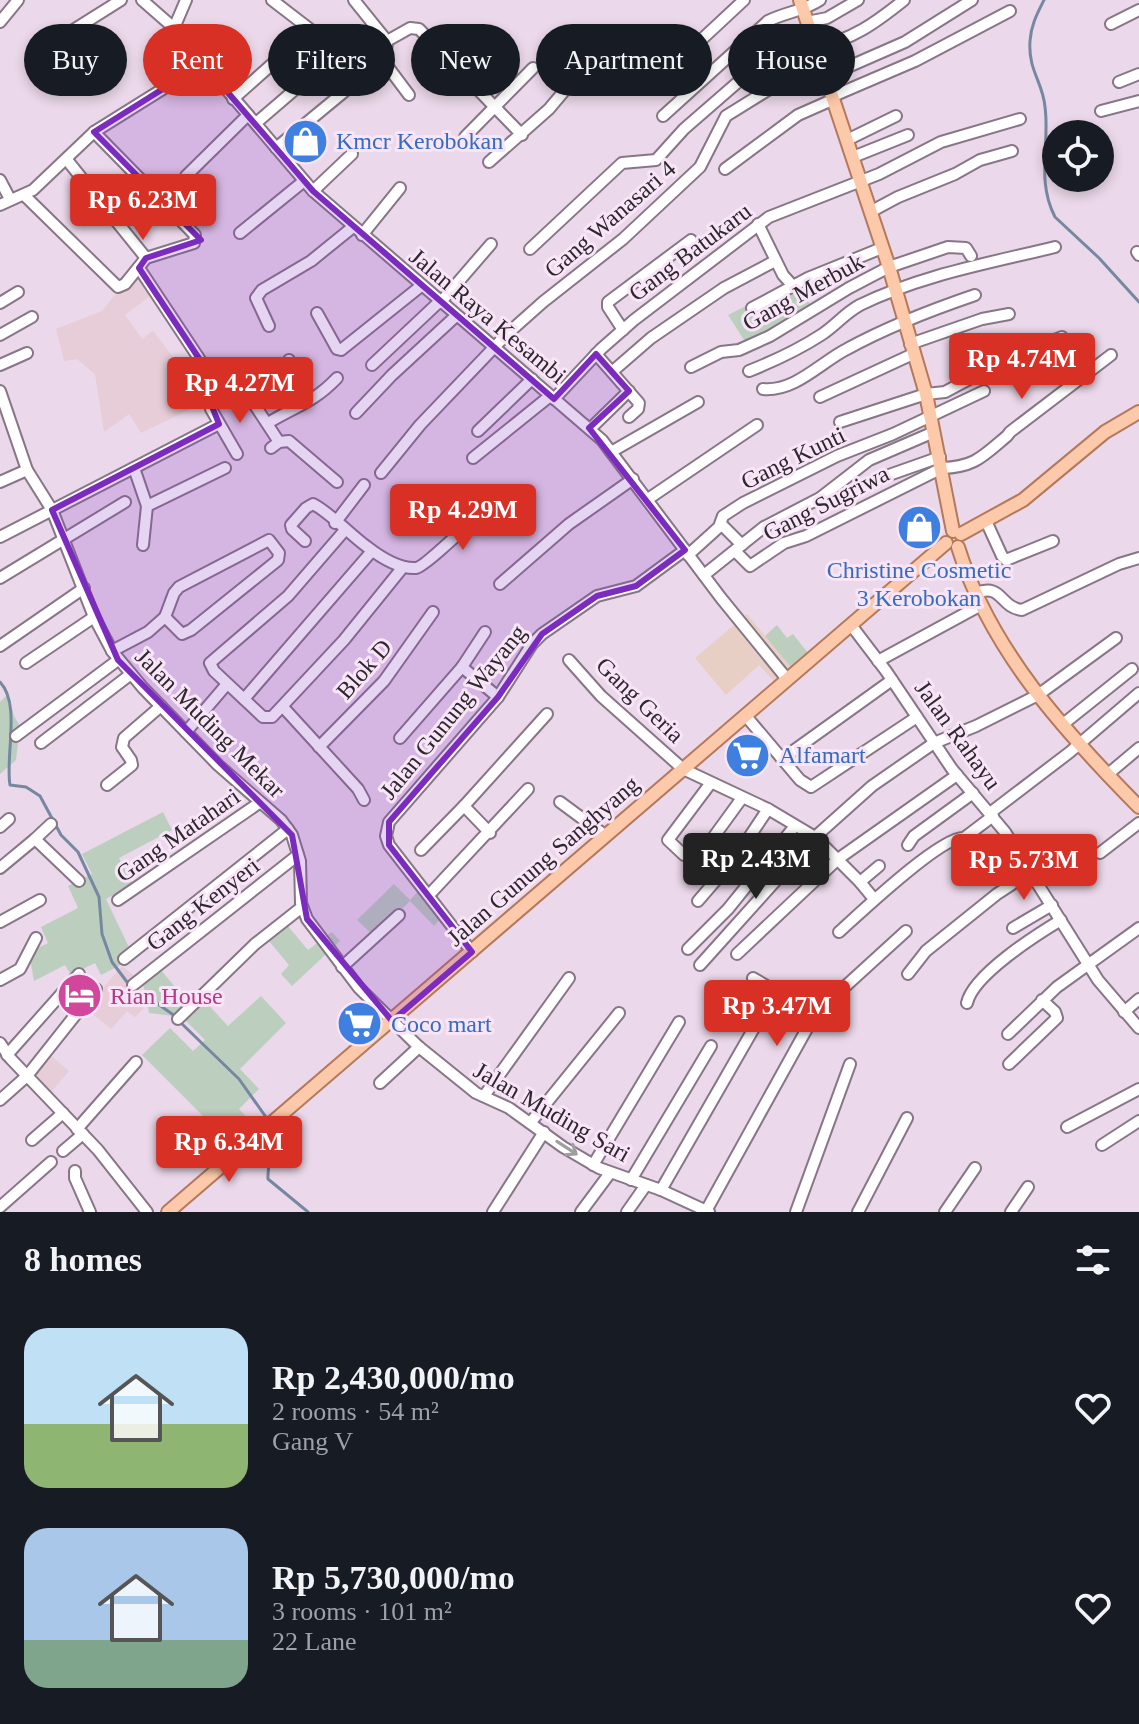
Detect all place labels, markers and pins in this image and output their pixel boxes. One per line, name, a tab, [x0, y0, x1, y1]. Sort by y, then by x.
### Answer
shop icon: Kmcr Kerobokan	[281, 117, 329, 165]
place label: Kmcr Kerobokan	[336, 128, 503, 154]
pin: Rp 6.23M	[60, 174, 226, 242]
pin: Rp 4.74M	[939, 333, 1105, 401]
pin: Rp 4.27M	[157, 357, 323, 425]
pin: Rp 4.29M	[380, 484, 546, 552]
shop icon: Christine Cosmetic 3 Kerobokan	[895, 504, 943, 552]
place label: Christine Cosmetic 3 Kerobokan	[827, 557, 1011, 611]
supermarket icon: Alfamart	[724, 731, 772, 779]
place label: Alfamart	[779, 742, 866, 768]
pin: Rp 2.43M	[673, 833, 839, 901]
pin: Rp 5.73M	[941, 834, 1107, 902]
hotel icon: Rian House	[55, 972, 103, 1020]
pin: Rp 3.47M	[694, 980, 860, 1048]
place label: Rian House	[110, 983, 223, 1009]
supermarket icon: Coco mart	[336, 1000, 384, 1048]
place label: Coco mart	[391, 1011, 492, 1037]
pin: Rp 6.34M	[146, 1116, 312, 1184]

